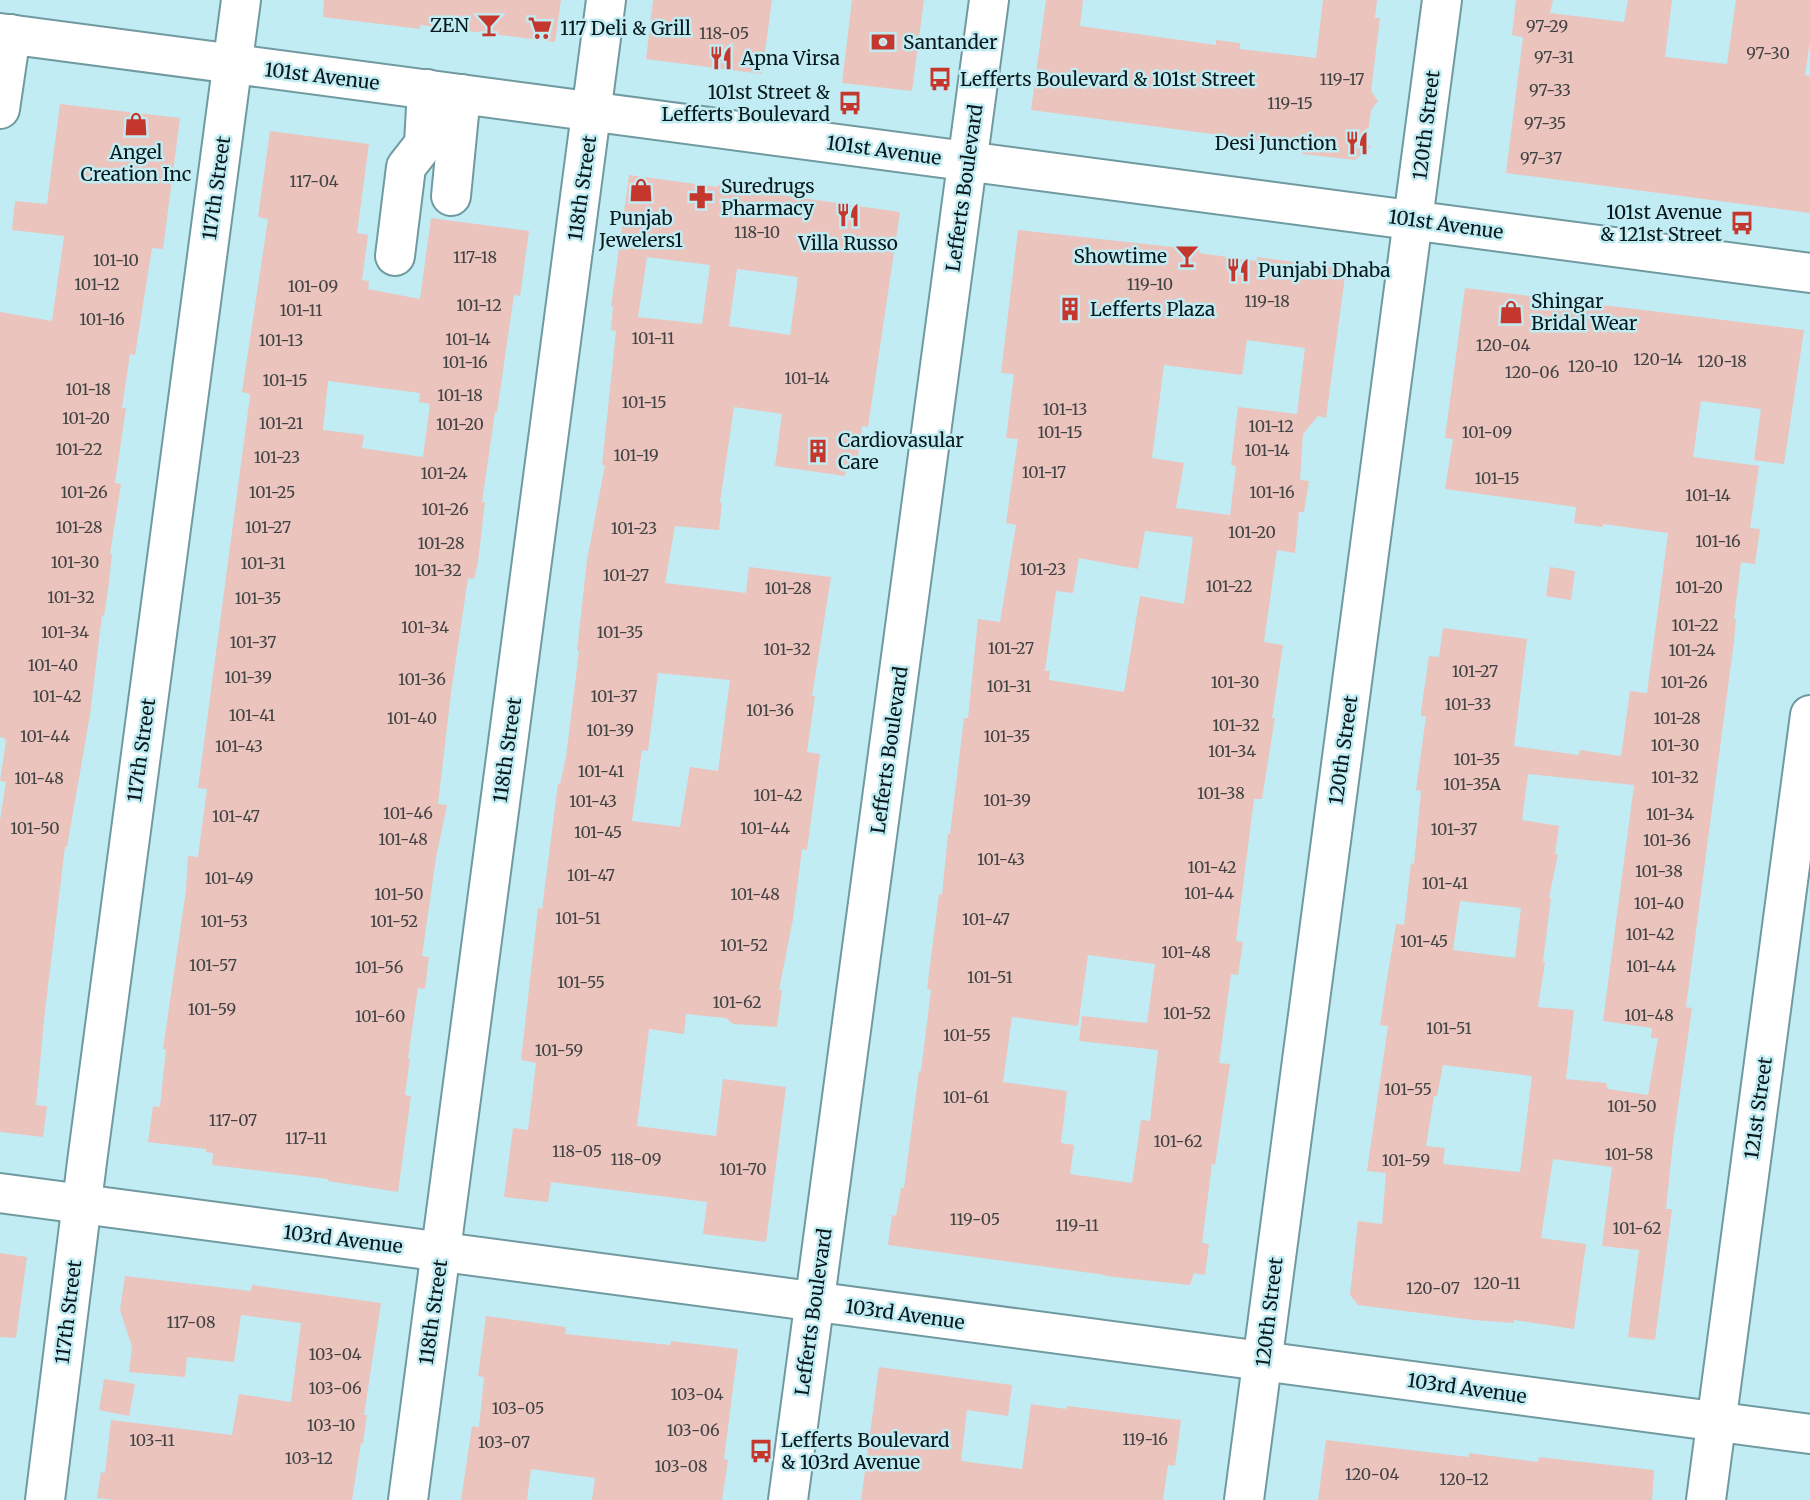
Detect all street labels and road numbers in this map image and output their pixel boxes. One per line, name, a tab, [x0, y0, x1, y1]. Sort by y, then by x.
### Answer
street label: 101st Avenue	[263, 57, 381, 95]
street label: 120th Street	[1407, 68, 1445, 181]
street label: Lefferts Boulevard	[940, 103, 988, 273]
street label: 101st Avenue	[825, 130, 943, 170]
street label: 118th Street	[563, 133, 601, 242]
street label: 117th Street	[197, 134, 235, 242]
street label: 101st Avenue	[1387, 204, 1505, 244]
street label: Lefferts Boulevard	[865, 665, 913, 835]
street label: 120th Street	[1323, 693, 1363, 806]
street label: 118th Street	[488, 695, 526, 804]
street label: 117th Street	[122, 696, 160, 804]
street label: 121st Street	[1739, 1055, 1777, 1161]
street label: 103rd Avenue	[282, 1220, 404, 1258]
street label: Lefferts Boulevard	[789, 1227, 837, 1397]
street label: 120th Street	[1250, 1255, 1288, 1368]
street label: 118th Street	[414, 1257, 452, 1366]
street label: 117th Street	[50, 1258, 86, 1365]
street label: 103rd Avenue	[844, 1294, 966, 1334]
street label: 103rd Avenue	[1406, 1368, 1528, 1408]

